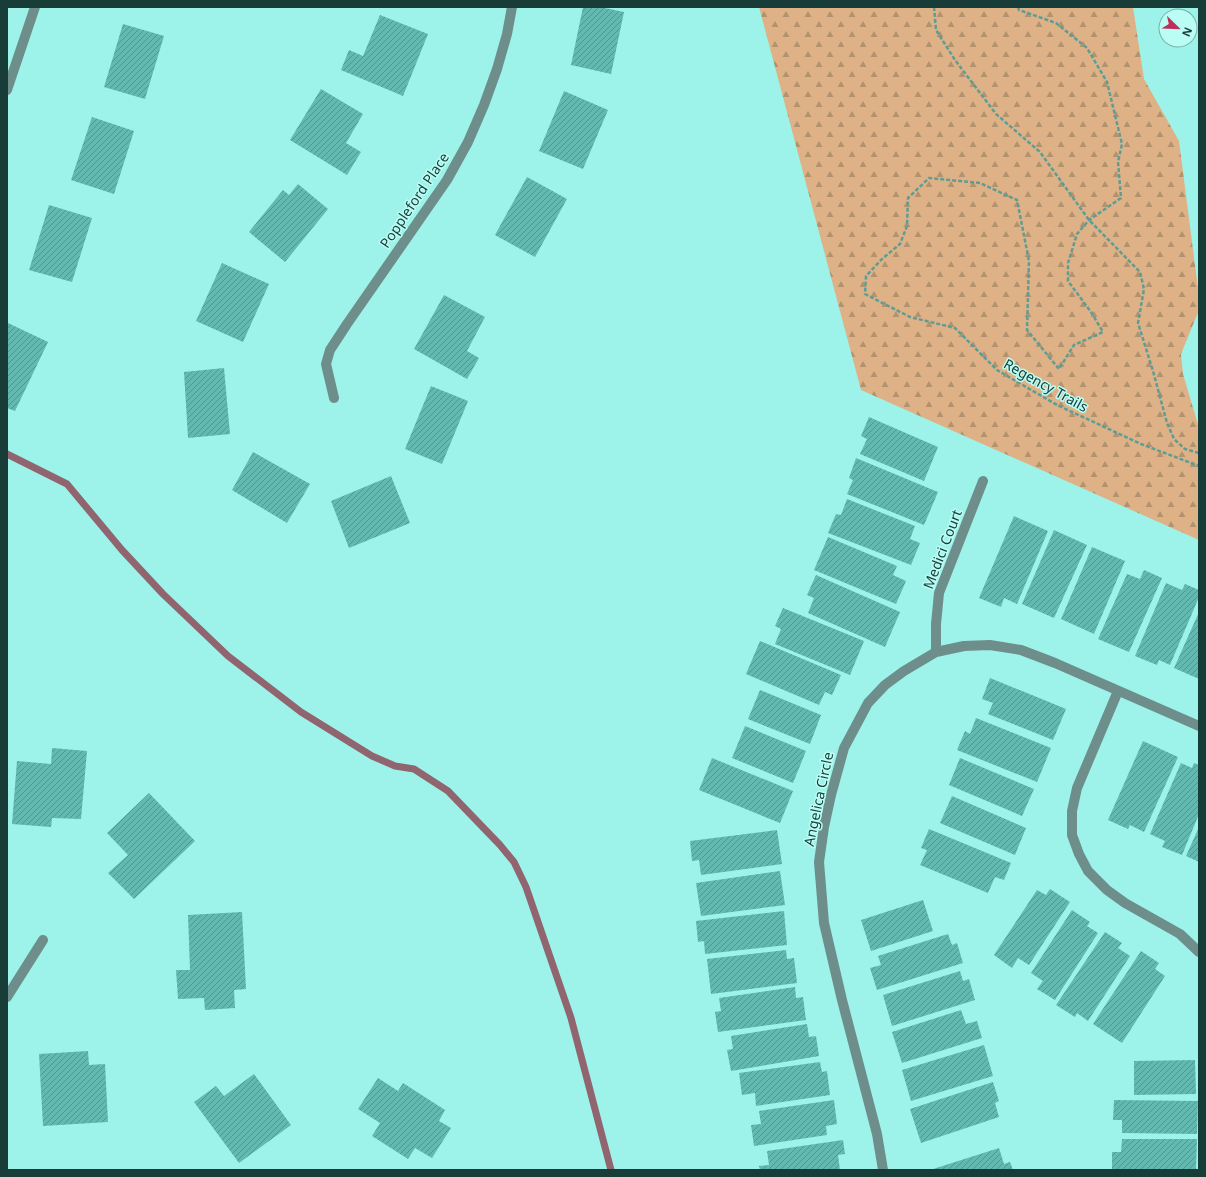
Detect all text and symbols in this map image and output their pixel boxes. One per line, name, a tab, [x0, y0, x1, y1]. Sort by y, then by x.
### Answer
north arrow	[1158, 8, 1198, 48]
text: N	[1179, 25, 1196, 39]
street label: Poppleford Place	[375, 148, 453, 251]
street label: Regency Trails	[1000, 354, 1092, 416]
street label: Medici Court	[918, 507, 966, 591]
street label: Angelica Circle	[799, 750, 837, 848]

